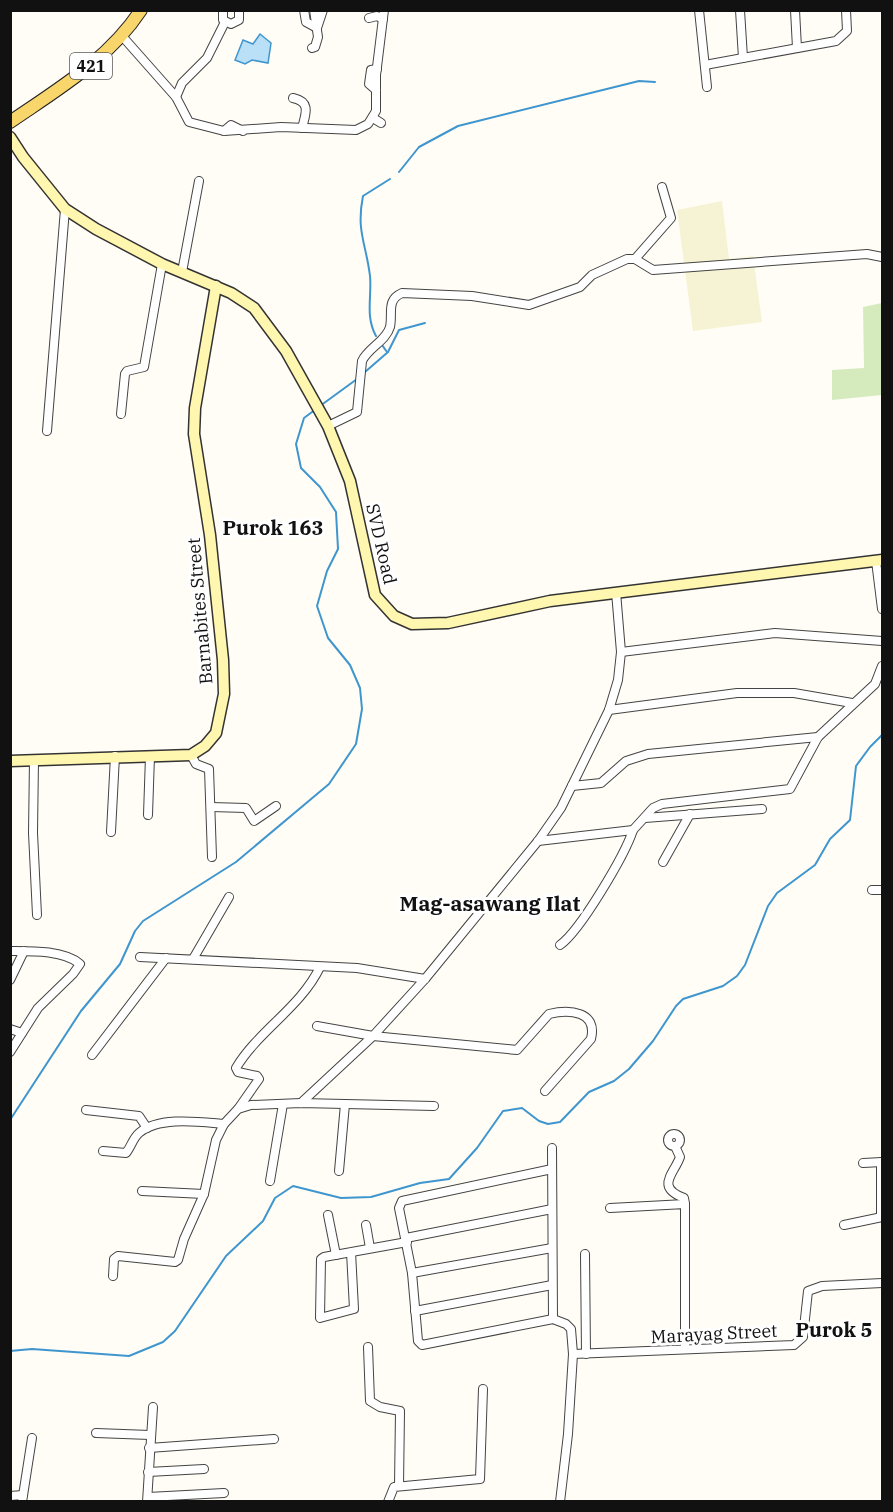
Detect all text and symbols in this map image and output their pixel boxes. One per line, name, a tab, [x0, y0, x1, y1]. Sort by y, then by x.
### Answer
road number: 421	[70, 53, 112, 79]
street label: SVD Road	[361, 501, 402, 587]
district label: Purok 163	[222, 514, 324, 541]
street label: Barnabites Street	[182, 537, 217, 685]
district label: Mag-asawang Ilat	[400, 889, 581, 917]
district label: Purok 5	[795, 1316, 873, 1343]
street label: Marayag Street	[650, 1319, 778, 1348]

